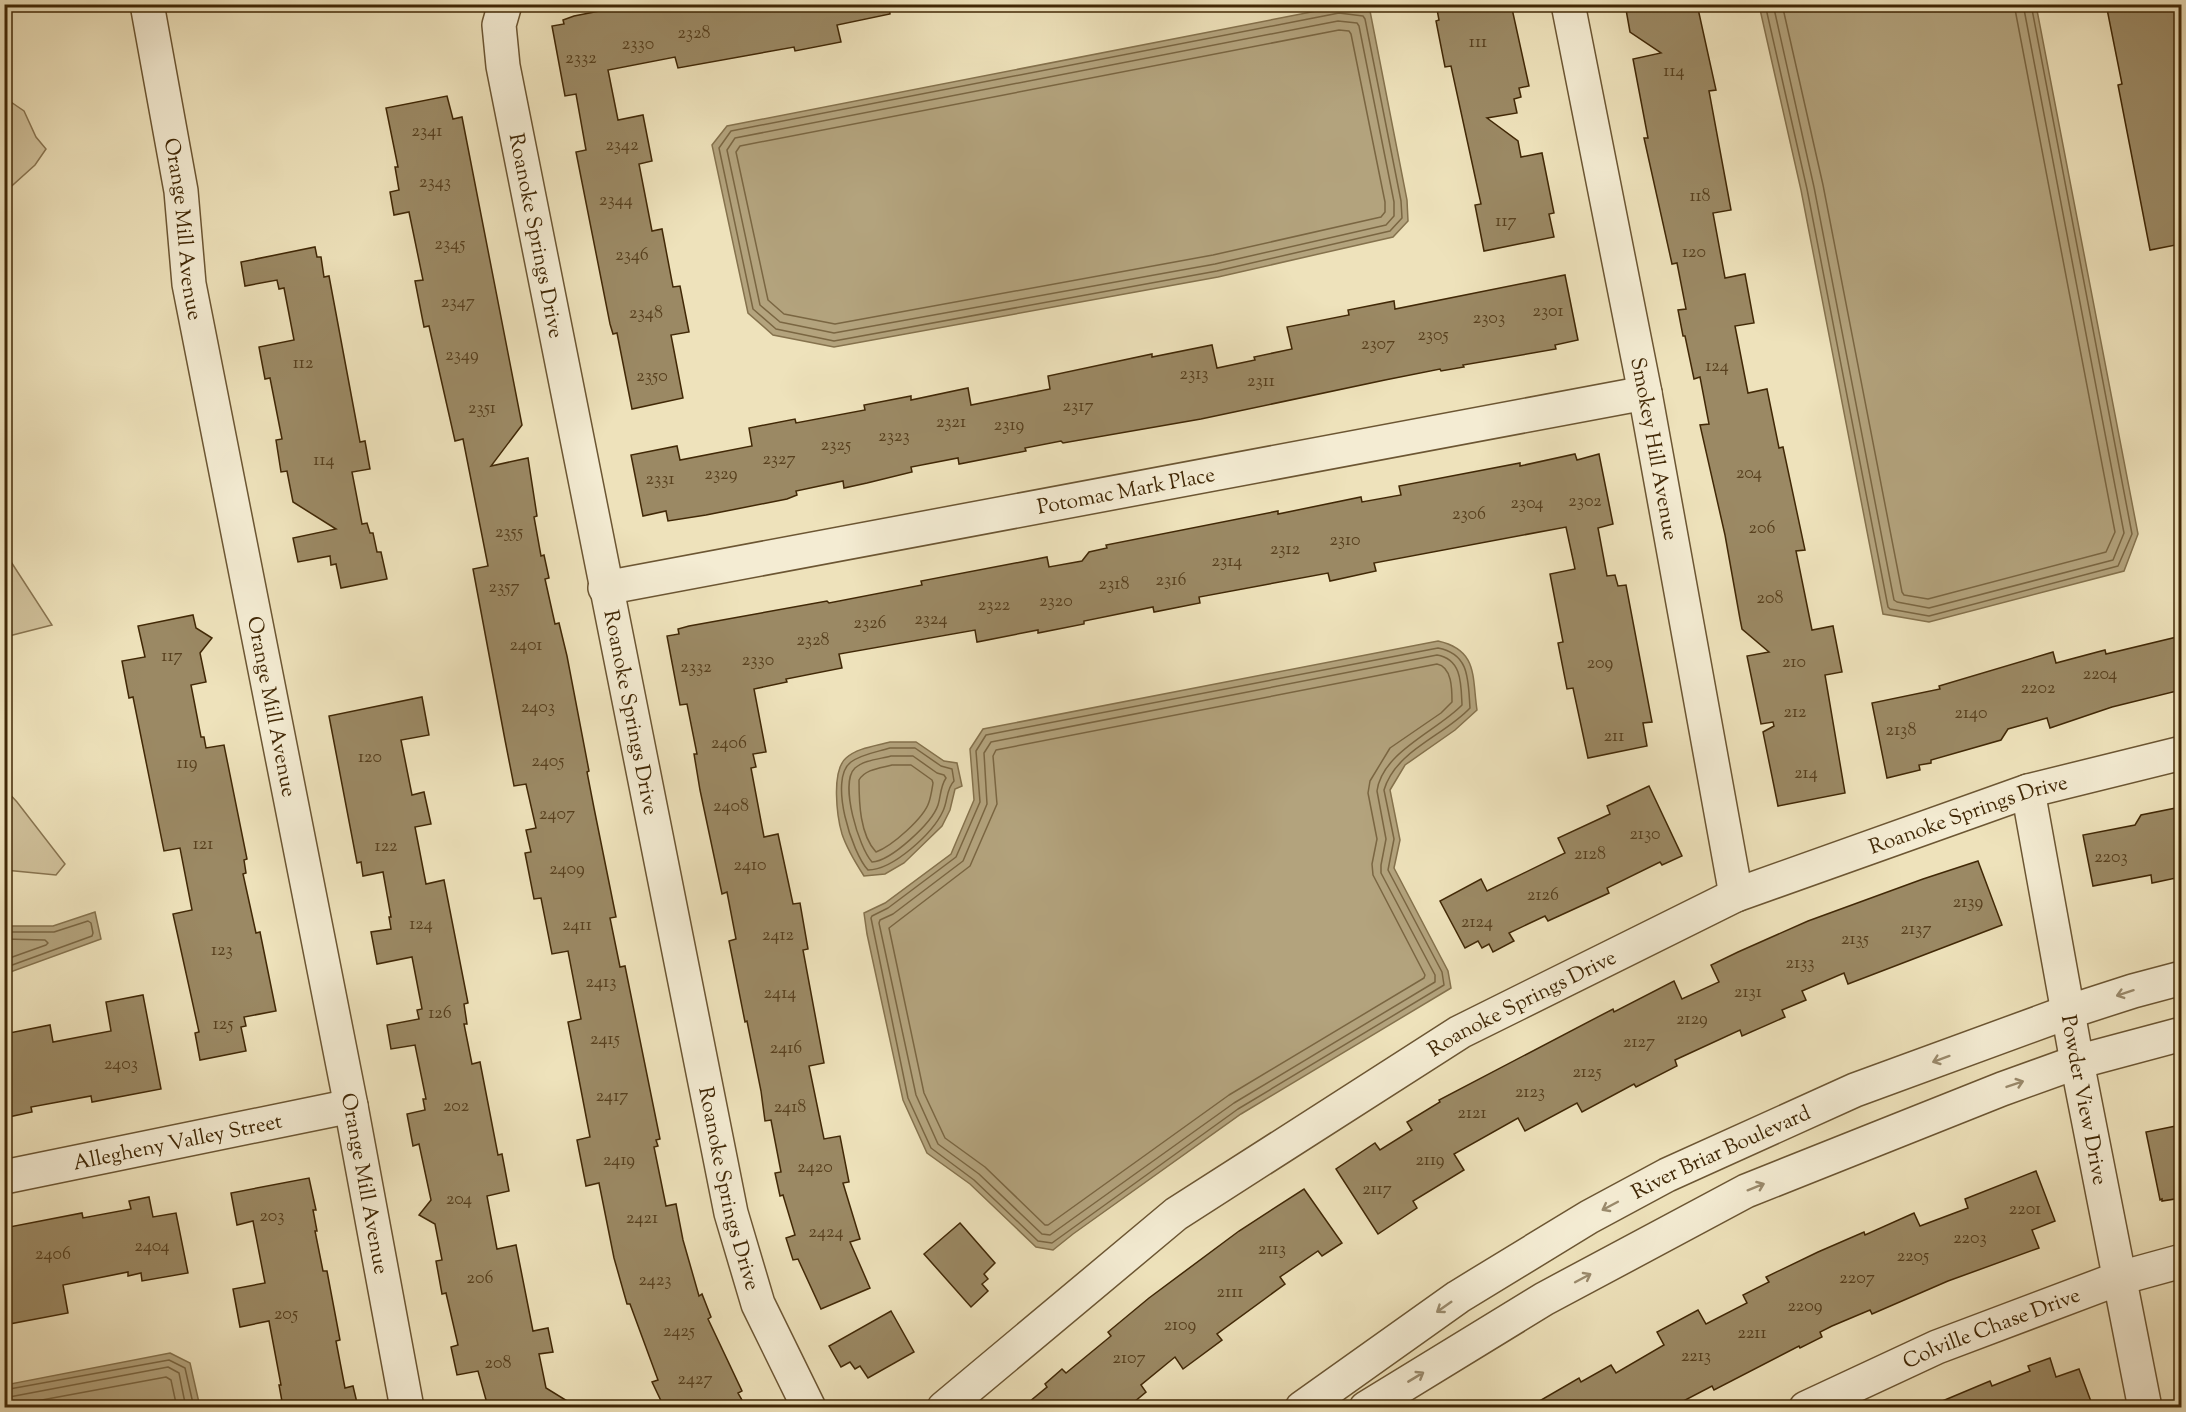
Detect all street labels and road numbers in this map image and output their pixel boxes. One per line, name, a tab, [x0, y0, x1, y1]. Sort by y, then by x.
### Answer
street label: Roanoke Springs Drive	[500, 131, 570, 341]
street label: Orange Mill Avenue	[155, 136, 209, 323]
street label: Smokey Hill Avenue	[1621, 355, 1684, 543]
street label: Potomac Mark Place	[1035, 461, 1218, 524]
street label: Roanoke Springs Drive	[594, 608, 665, 818]
street label: Orange Mill Avenue	[238, 614, 303, 800]
street label: Roanoke Springs Drive	[1865, 769, 2071, 863]
street label: Roanoke Springs Drive	[1423, 944, 1622, 1066]
street label: Powder View Drive	[2052, 1013, 2114, 1188]
street label: Roanoke Springs Drive	[689, 1084, 766, 1294]
street label: Orange Mill Avenue	[332, 1091, 395, 1277]
street label: River Briar Boulevard	[1627, 1099, 1816, 1208]
street label: Allegheny Valley Street	[70, 1107, 285, 1180]
street label: Colville Chase Drive	[1898, 1281, 2085, 1378]

